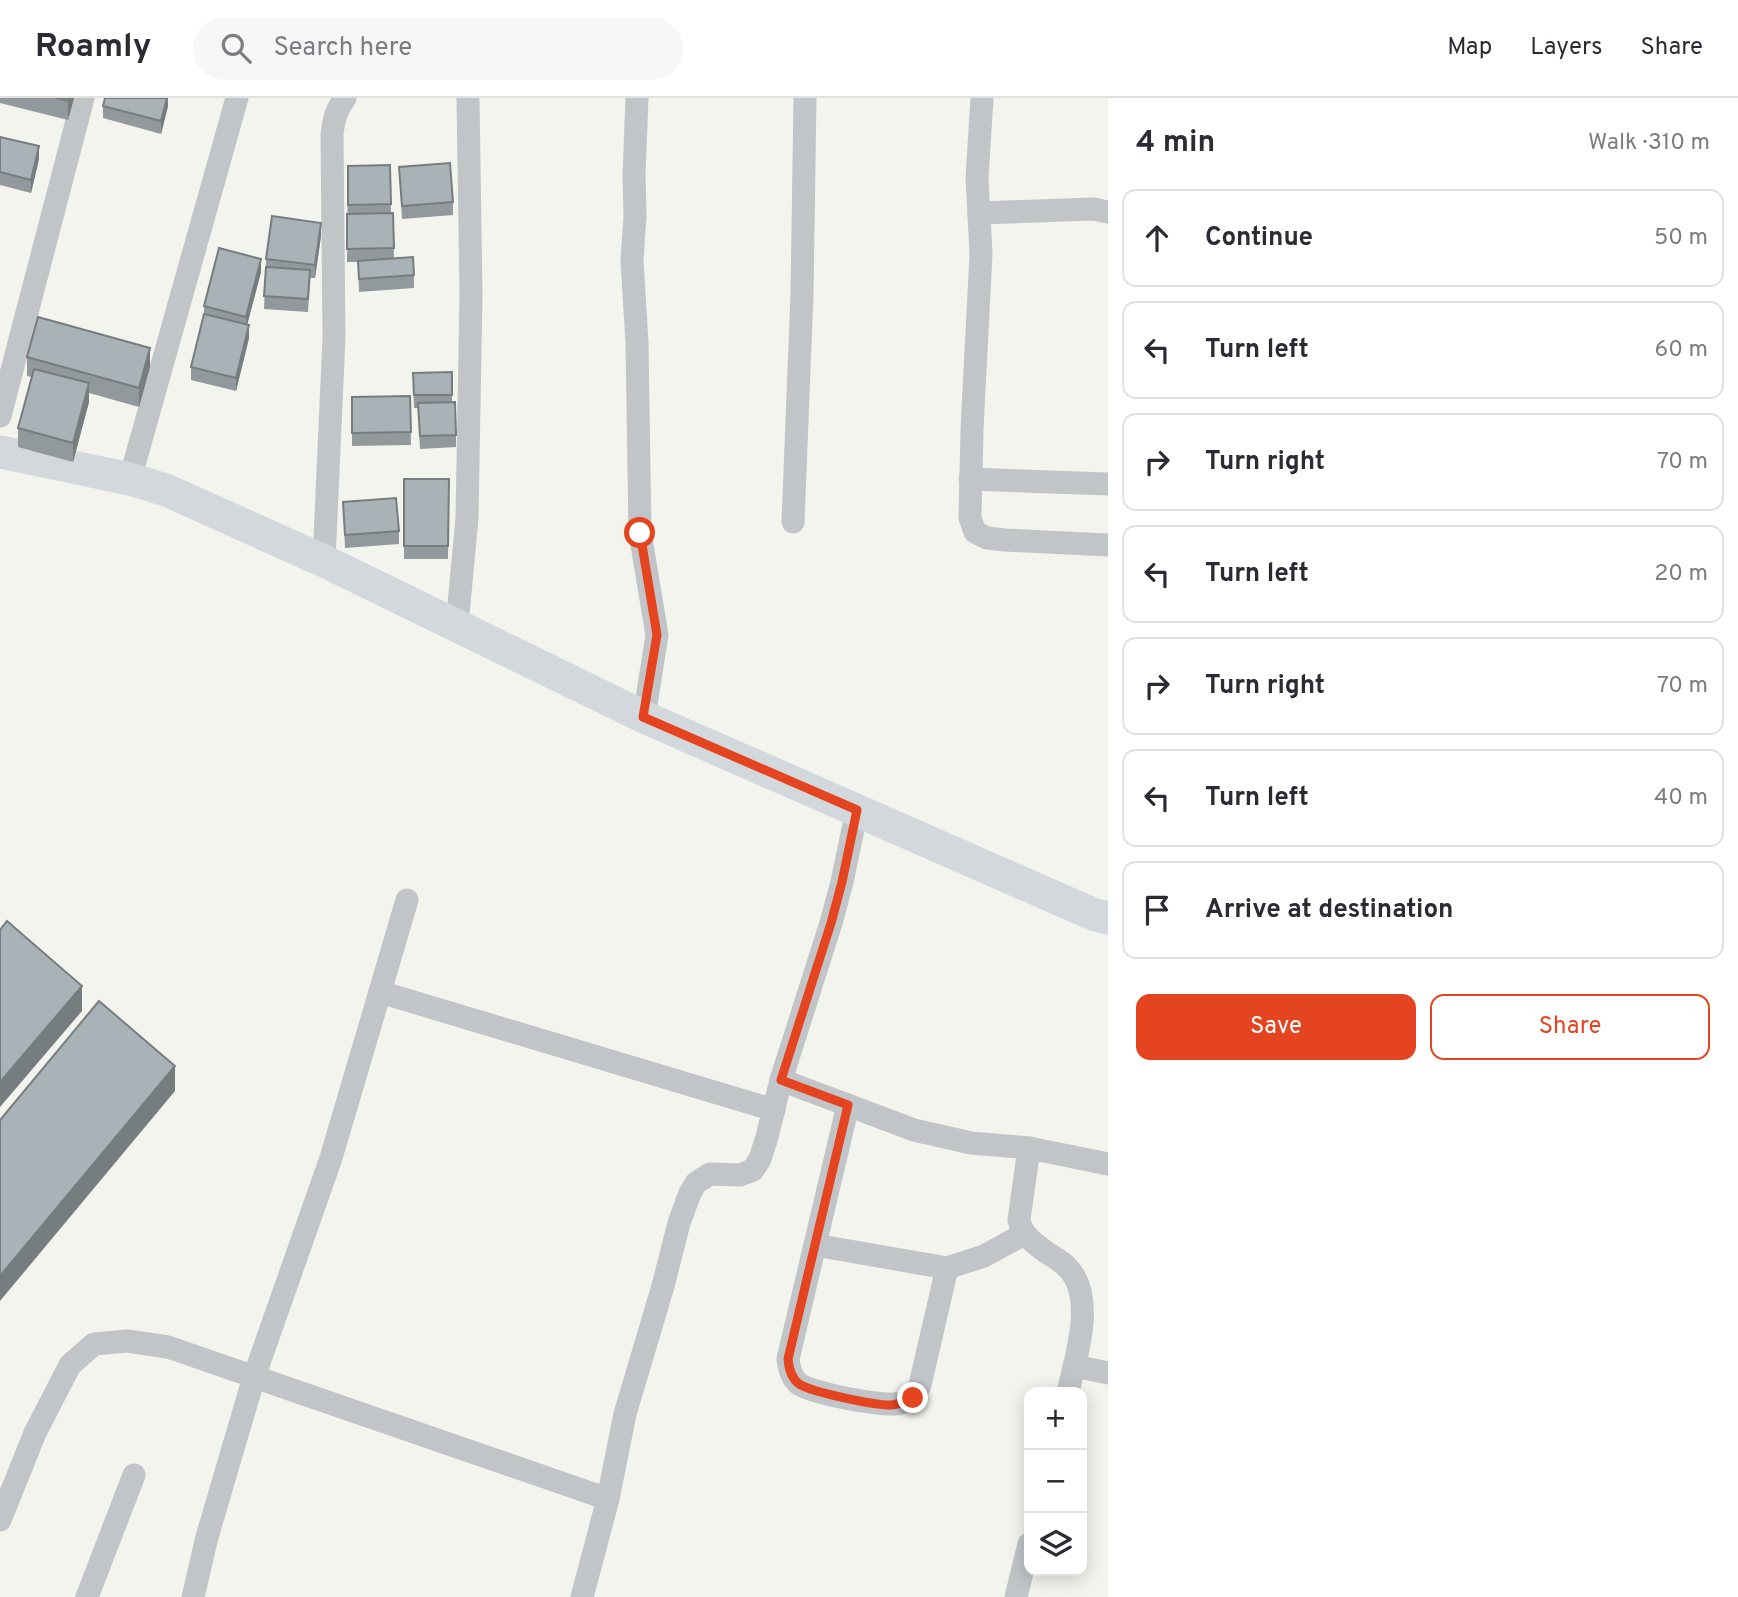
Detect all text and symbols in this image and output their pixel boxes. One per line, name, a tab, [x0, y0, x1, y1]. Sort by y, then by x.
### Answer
search box	[193, 17, 683, 80]
text: Roamly	[35, 27, 151, 69]
icon: search	[217, 29, 255, 67]
text: Search here	[273, 32, 412, 65]
text: Map	[1447, 33, 1492, 63]
text: Layers	[1530, 33, 1602, 63]
text: Share	[1640, 33, 1703, 63]
text: 4 min	[1136, 125, 1215, 162]
text: Walk · 310 m	[1588, 129, 1710, 158]
icon: ahead	[1138, 219, 1176, 257]
text: Continue	[1205, 222, 1313, 255]
text: 50 m	[1654, 224, 1708, 253]
icon: left	[1138, 331, 1176, 369]
text: Turn left	[1205, 334, 1309, 367]
text: 60 m	[1655, 336, 1708, 365]
icon: right	[1138, 443, 1176, 481]
text: Turn right	[1205, 446, 1325, 479]
text: 70 m	[1657, 448, 1708, 477]
route start	[624, 517, 655, 548]
icon: left	[1138, 555, 1176, 593]
text: Turn left	[1205, 558, 1309, 591]
text: 20 m	[1654, 560, 1708, 589]
icon: right	[1138, 667, 1176, 705]
text: Turn right	[1205, 670, 1325, 703]
text: 70 m	[1657, 672, 1708, 701]
icon: left	[1138, 779, 1176, 817]
text: Turn left	[1205, 782, 1309, 815]
text: 40 m	[1654, 784, 1708, 813]
icon: arrive	[1138, 891, 1176, 929]
text: Arrive at destination	[1205, 894, 1453, 927]
button: Save	[1136, 994, 1416, 1060]
button: Share	[1430, 994, 1710, 1060]
route end	[897, 1382, 928, 1413]
map controls	[1024, 1387, 1087, 1576]
button: +	[1024, 1387, 1087, 1450]
button: −	[1024, 1450, 1087, 1513]
button: layers	[1024, 1513, 1087, 1576]

